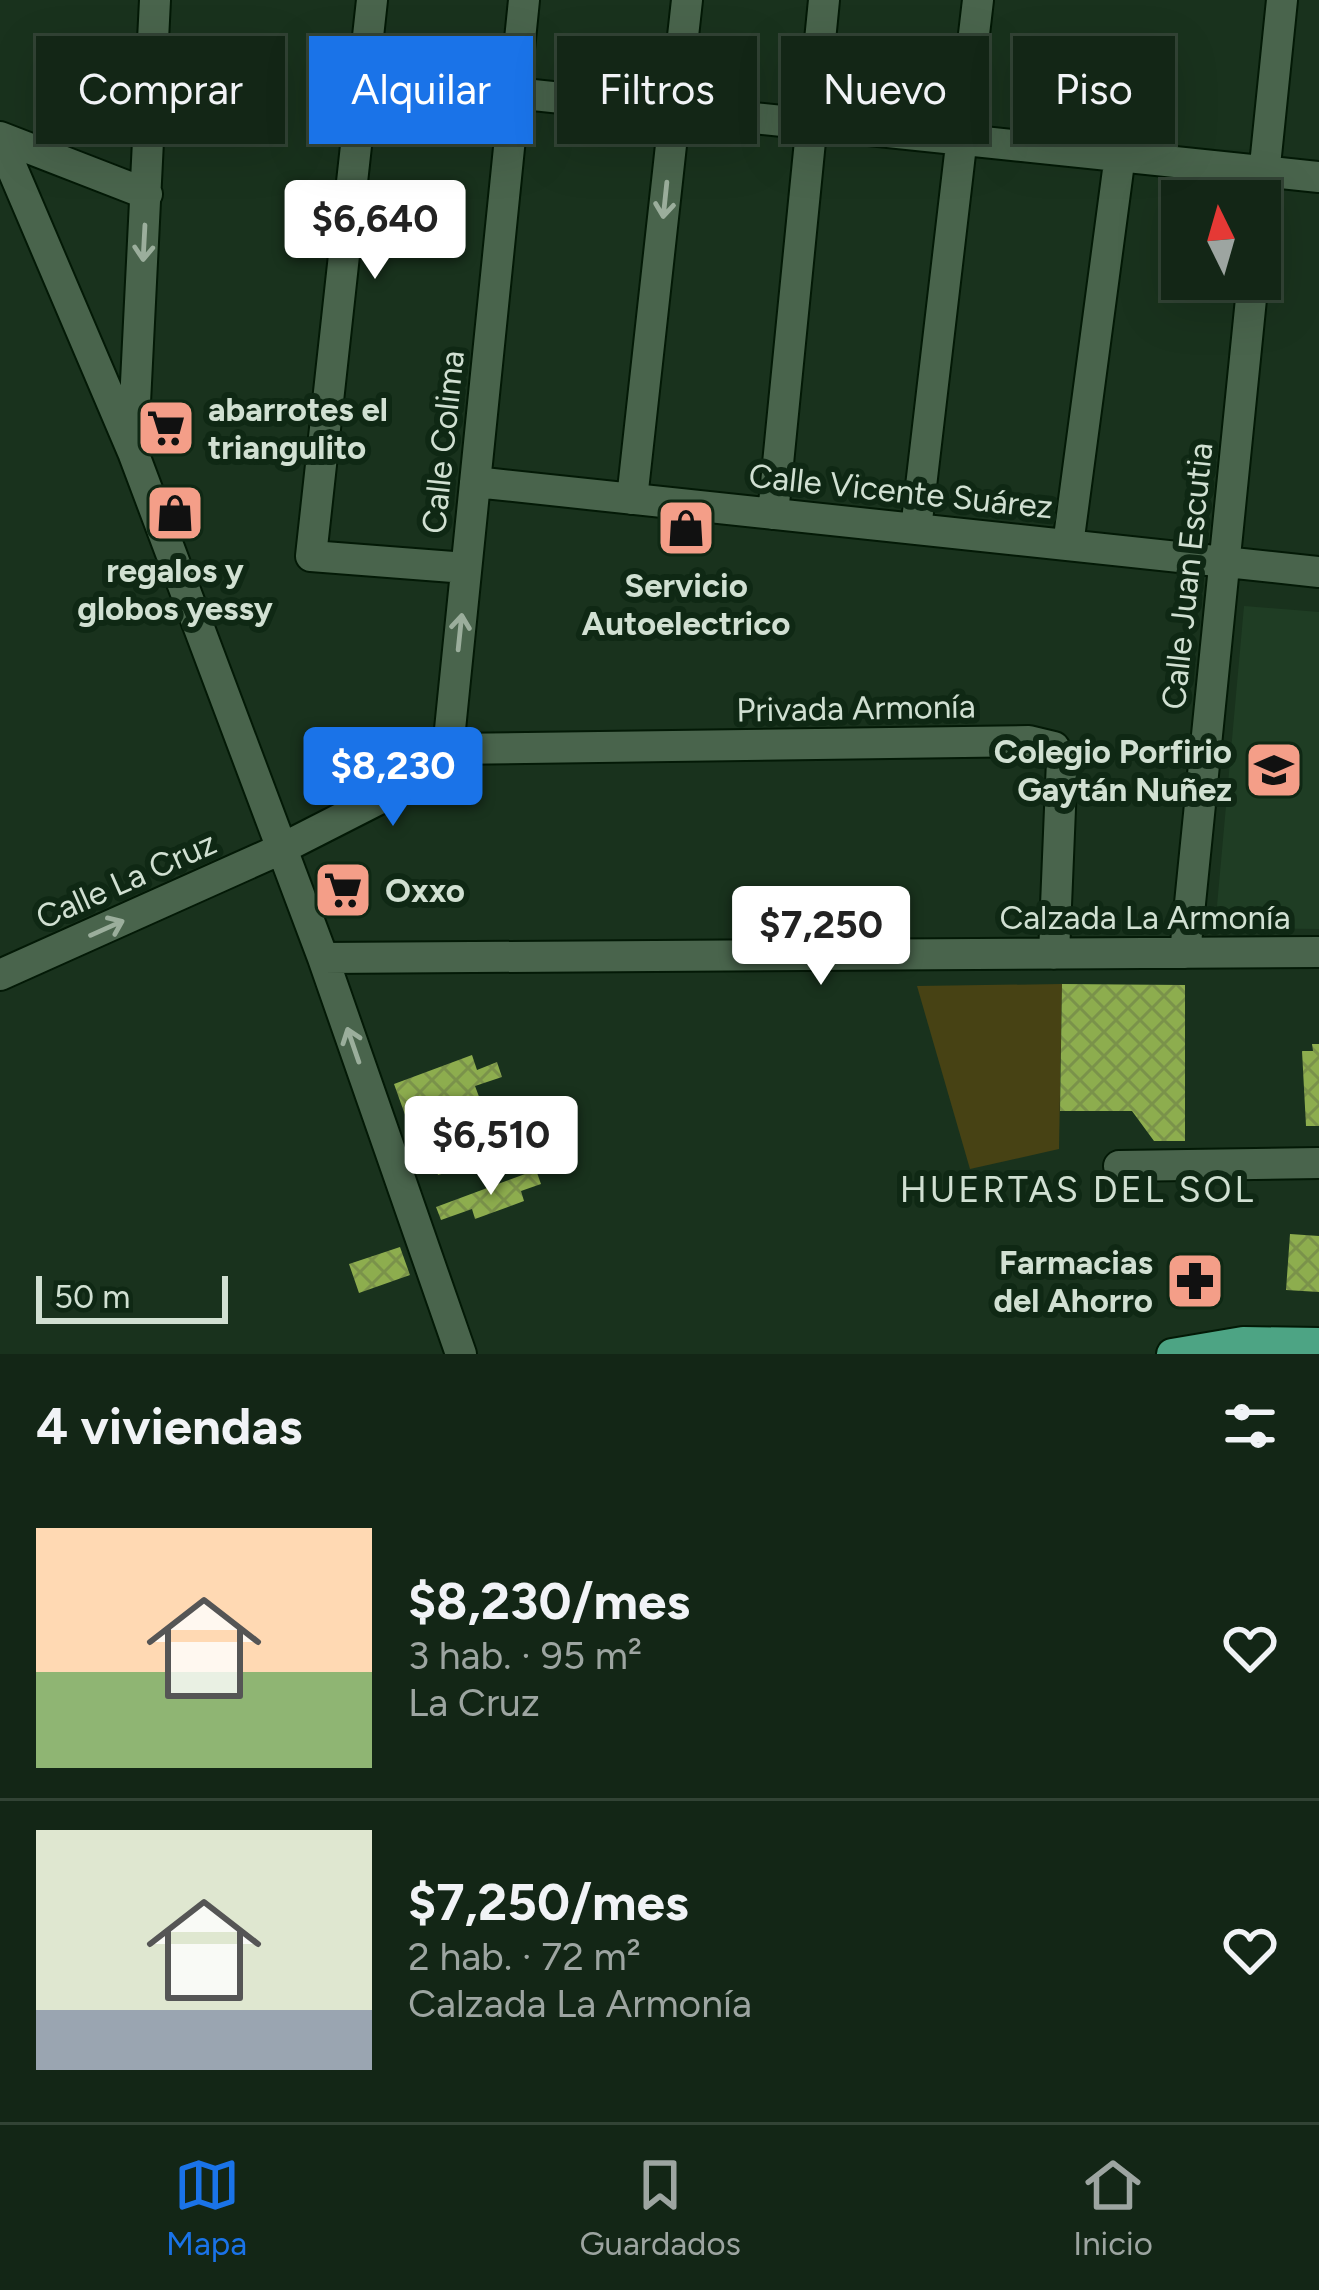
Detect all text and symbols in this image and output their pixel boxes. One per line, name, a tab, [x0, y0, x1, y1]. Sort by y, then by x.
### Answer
chip: Comprar	[36, 36, 285, 144]
chip: Alquilar	[309, 36, 533, 144]
chip: Filtros	[557, 36, 757, 144]
chip: Nuevo	[781, 36, 989, 144]
chip: Piso	[1013, 36, 1175, 144]
pin: $6,640	[277, 180, 473, 282]
one-way arrow	[653, 180, 675, 219]
north arrow	[1161, 180, 1281, 300]
map controls	[1161, 180, 1281, 300]
text: $6,640	[312, 195, 438, 242]
one-way arrow	[132, 223, 155, 262]
street label: Calle Colima	[414, 348, 472, 536]
place label: abarrotes el triangulito	[208, 390, 388, 467]
supermarket icon: abarrotes el triangulito	[135, 397, 197, 459]
street label: Calle Juan Escutia	[1154, 441, 1220, 711]
street label: Calle Vicente Suárez	[747, 456, 1055, 526]
shop icon: regalos y globos yessy	[144, 482, 206, 544]
shop icon: Servicio Autoelectrico	[655, 497, 717, 559]
place label: regalos y globos yessy	[77, 551, 273, 628]
place label: Servicio Autoelectrico	[582, 566, 790, 643]
one-way arrow	[449, 613, 472, 652]
street label: Privada Armonía	[736, 686, 976, 730]
pin: $8,230	[295, 727, 491, 829]
place label: Colegio Porfirio Gaytán Nuñez	[994, 732, 1232, 809]
school or university icon: Colegio Porfirio Gaytán Nuñez	[1243, 739, 1305, 801]
text: $8,230	[330, 742, 456, 789]
street label: Calle La Cruz	[30, 823, 222, 937]
supermarket icon: Oxxo	[312, 859, 374, 921]
place label: Oxxo	[385, 871, 465, 910]
pin: $7,250	[723, 886, 919, 988]
street label: Calzada La Armonía	[1000, 898, 1291, 937]
text: $7,250	[759, 901, 883, 948]
one-way arrow	[88, 915, 124, 937]
one-way arrow	[341, 1028, 362, 1065]
pin: $6,510	[393, 1096, 589, 1198]
text: $6,510	[432, 1111, 550, 1158]
district label: HUERTAS DEL SOL	[900, 1168, 1256, 1211]
place label: Farmacias del Ahorro	[993, 1243, 1153, 1320]
pharmacy icon: Farmacias del Ahorro	[1164, 1250, 1226, 1312]
scale bar	[36, 1270, 228, 1323]
text: 50 m	[54, 1277, 130, 1316]
icon: filters	[1217, 1393, 1283, 1459]
text: 4 viviendas	[36, 1396, 302, 1457]
text: $8,230/mes	[408, 1571, 690, 1632]
icon: home	[132, 1576, 276, 1720]
icon: heart	[1217, 1615, 1283, 1681]
text: 3 hab. · 95 m²	[408, 1632, 642, 1679]
text: La Cruz	[408, 1679, 540, 1726]
text: $7,250/mes	[408, 1872, 688, 1933]
icon: home	[132, 1878, 276, 2022]
icon: heart	[1217, 1917, 1283, 1983]
text: 2 hab. · 72 m²	[408, 1933, 641, 1980]
text: Calzada La Armonía	[408, 1980, 752, 2027]
tab: Mapa	[166, 2152, 247, 2263]
tab: Guardados	[579, 2152, 741, 2263]
tab: Inicio	[1073, 2152, 1153, 2263]

